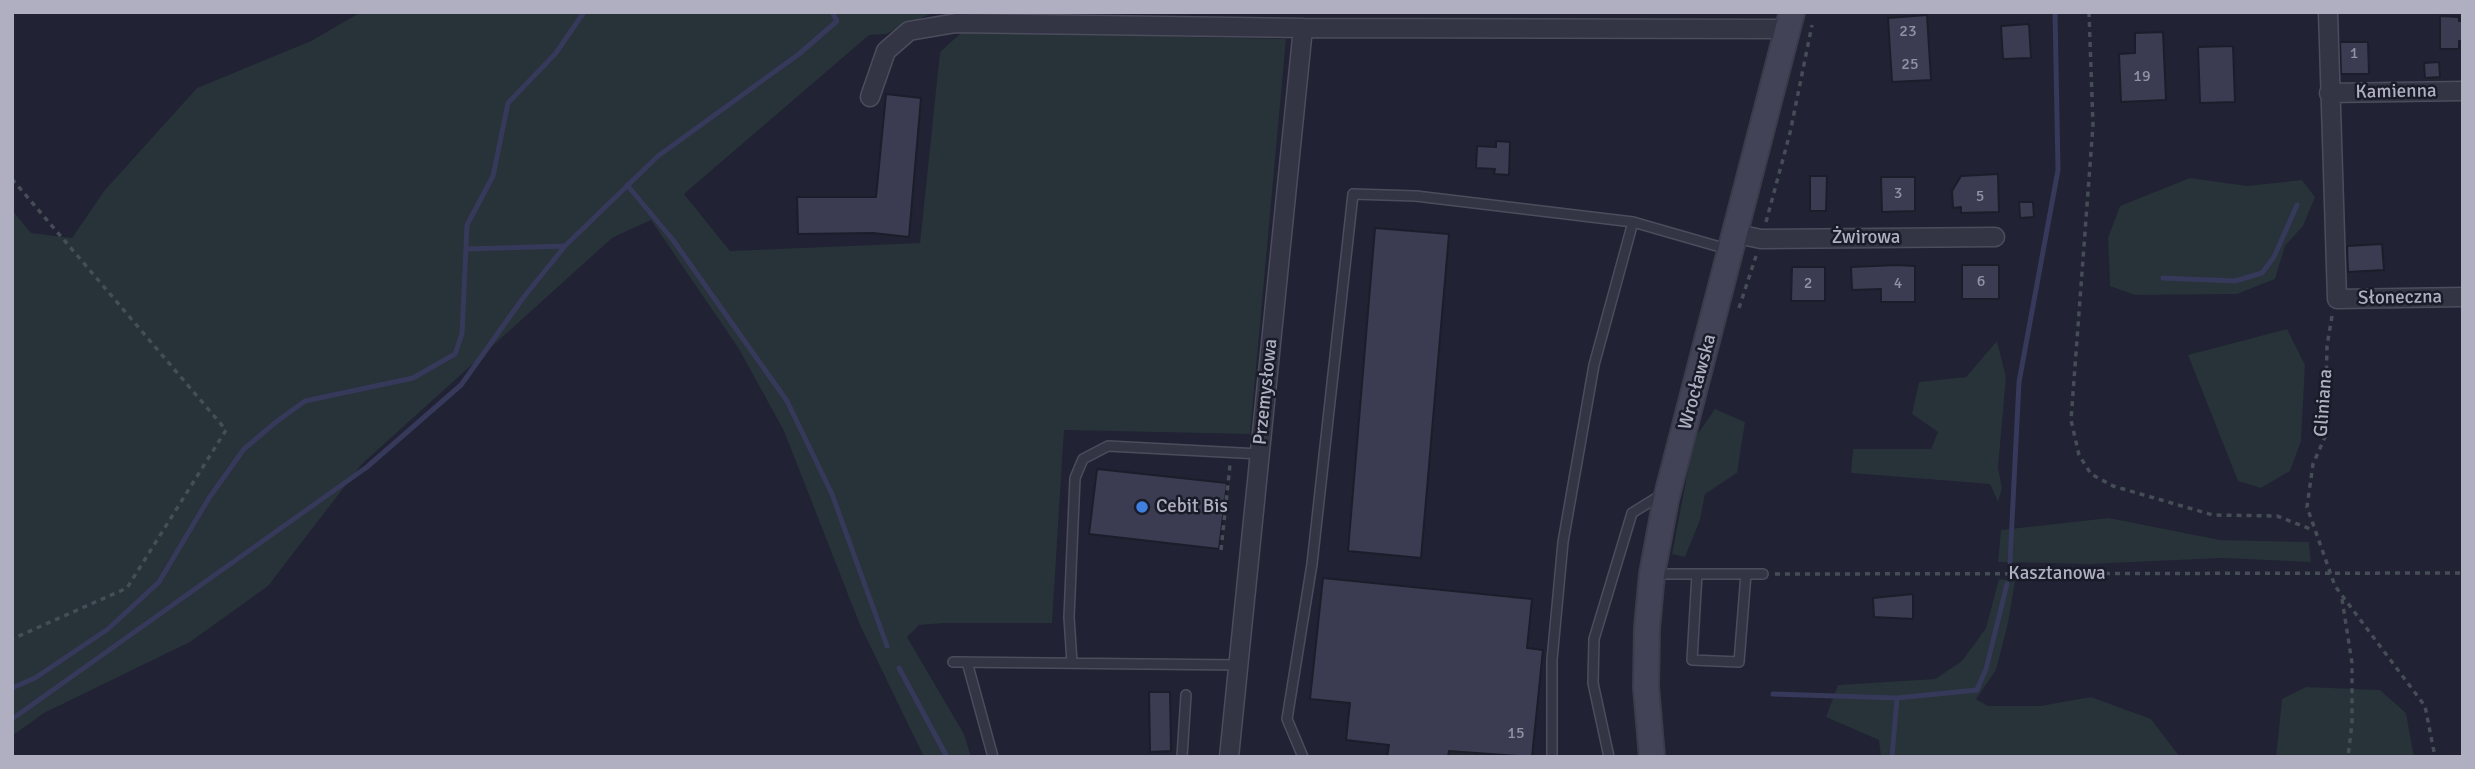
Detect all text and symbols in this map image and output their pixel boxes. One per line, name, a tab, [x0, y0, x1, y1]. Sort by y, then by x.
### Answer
house number: 23	[1899, 22, 1917, 42]
house number: 1	[2350, 44, 2358, 64]
house number: 25	[1901, 55, 1919, 75]
house number: 19	[2133, 67, 2151, 87]
street label: Kamienna	[2355, 80, 2437, 104]
house number: 3	[1894, 184, 1902, 204]
house number: 5	[1976, 187, 1984, 207]
street label: Żwirowa	[1832, 227, 1900, 249]
house number: 6	[1977, 272, 1985, 292]
house number: 2	[1804, 274, 1812, 294]
house number: 4	[1894, 274, 1902, 294]
street label: Słoneczna	[2358, 286, 2442, 310]
street label: Wrocławska	[1674, 332, 1722, 432]
street label: Przemysłowa	[1249, 338, 1283, 446]
street label: Gliniana	[2310, 368, 2338, 438]
place label: Cebit Bis	[1156, 496, 1228, 518]
marker: Cebit Bis	[1134, 499, 1150, 515]
street label: Kasztanowa	[2008, 563, 2106, 585]
house number: 15	[1507, 724, 1525, 744]

